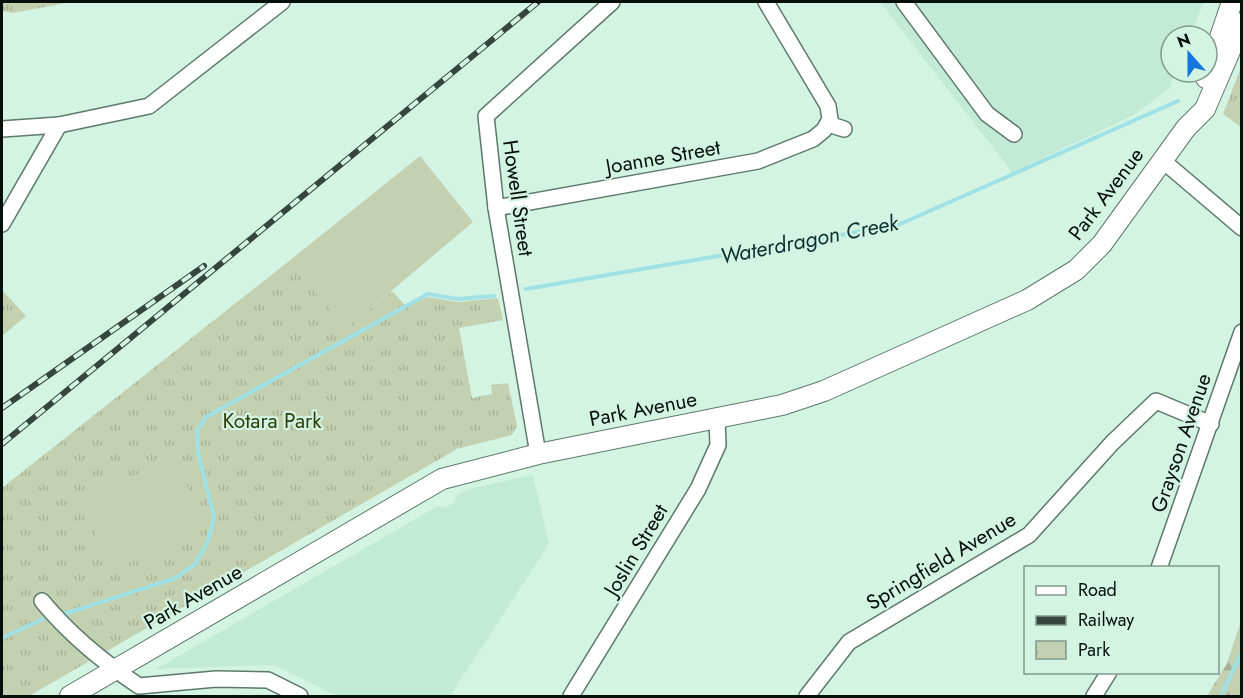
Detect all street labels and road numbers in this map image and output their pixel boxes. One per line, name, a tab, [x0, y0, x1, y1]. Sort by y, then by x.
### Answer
street label: Joanne Street	[600, 132, 723, 182]
street label: Howell Street	[495, 138, 541, 258]
street label: Park Avenue	[1061, 141, 1151, 247]
street label: Grayson Avenue	[1143, 369, 1219, 517]
street label: Park Avenue	[587, 384, 700, 434]
street label: Joslin Street	[595, 498, 675, 604]
street label: Springfield Avenue	[860, 504, 1022, 618]
street label: Park Avenue	[138, 557, 248, 637]

